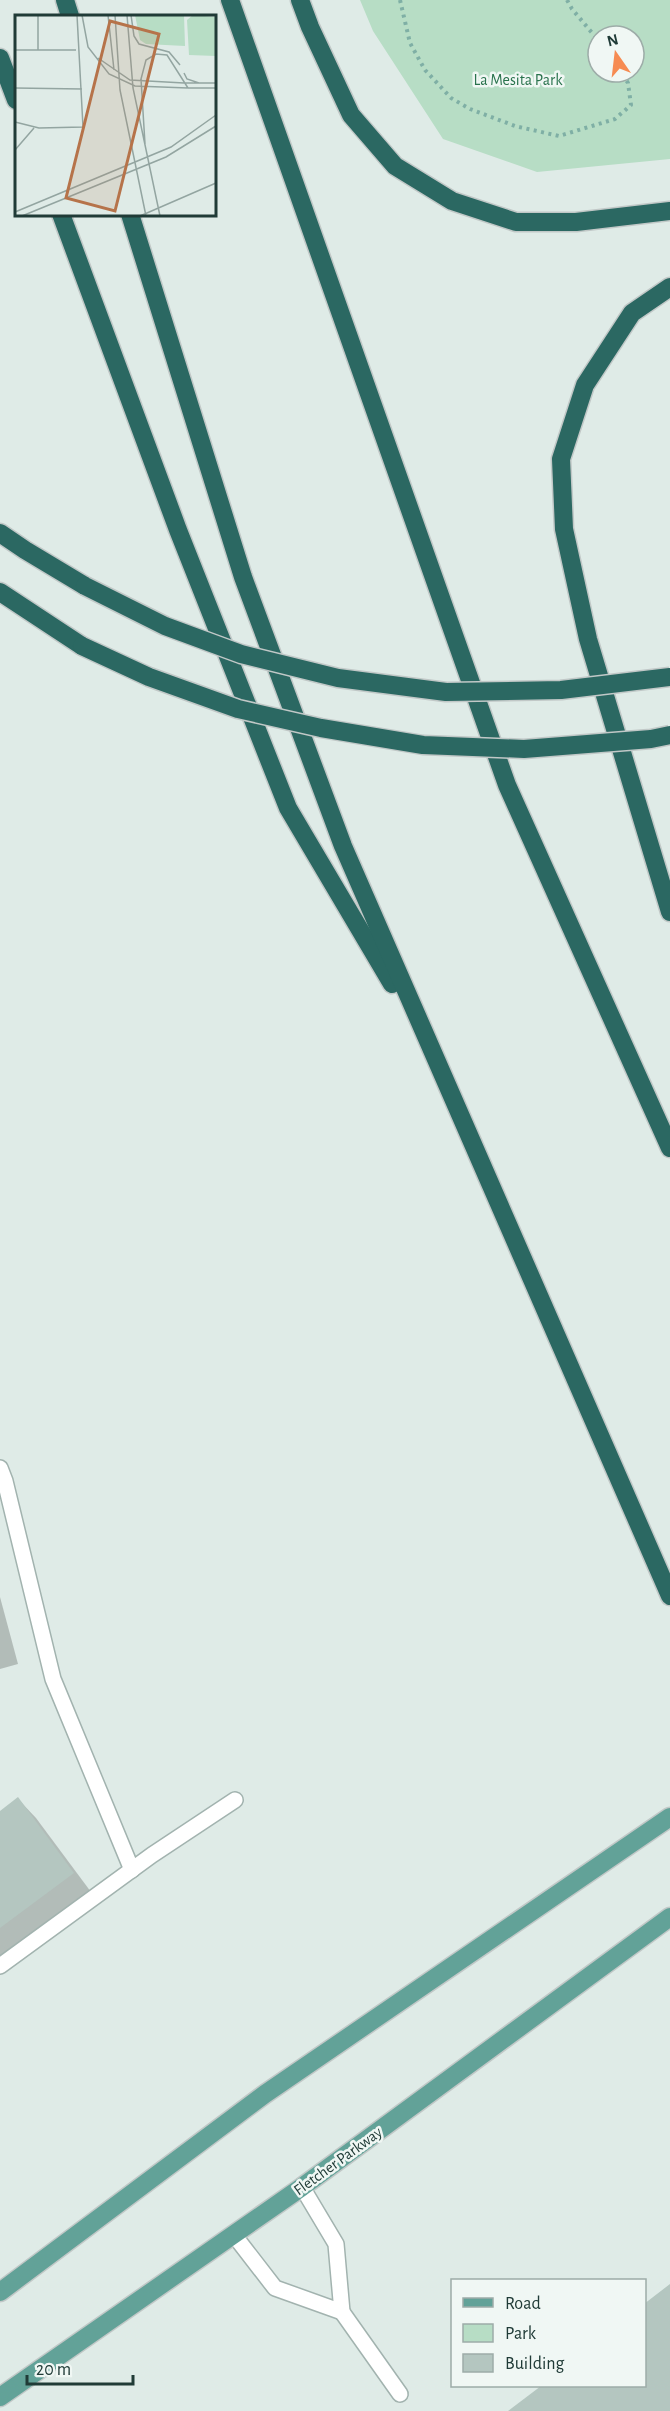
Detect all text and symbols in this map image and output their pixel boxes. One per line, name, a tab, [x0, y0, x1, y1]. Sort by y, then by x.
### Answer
inset map	[15, 15, 216, 216]
north arrow	[586, 24, 646, 84]
text: N	[605, 31, 620, 50]
park label: La Mesita Park	[474, 72, 563, 88]
street label: Fletcher Parkway	[291, 2124, 386, 2199]
legend	[451, 2279, 646, 2387]
text: Road	[505, 2295, 541, 2313]
text: Park	[505, 2325, 537, 2343]
scale bar	[27, 2348, 134, 2386]
text: Building	[505, 2355, 565, 2373]
text: 20 m	[36, 2361, 71, 2379]

